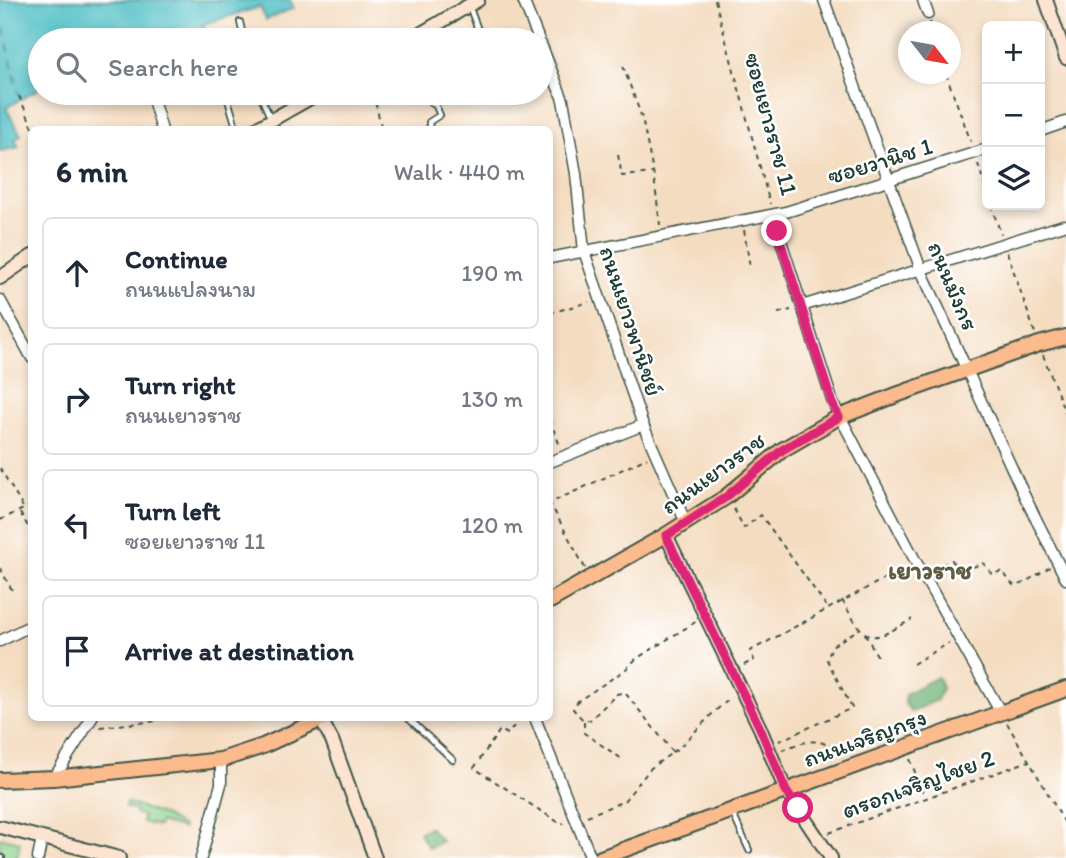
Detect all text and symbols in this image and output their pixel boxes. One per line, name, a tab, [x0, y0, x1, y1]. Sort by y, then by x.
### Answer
north arrow	[898, 21, 961, 84]
map controls	[982, 21, 1045, 210]
button: +	[982, 21, 1045, 84]
search box	[28, 28, 553, 105]
icon: search	[52, 48, 90, 86]
street label: ซอยเยาวราช 11	[739, 49, 804, 198]
text: Search here	[108, 51, 238, 83]
button: −	[982, 84, 1045, 147]
street label: ซอยวานิช 1	[824, 131, 936, 190]
button: layers	[982, 147, 1045, 210]
text: 6 min	[56, 153, 128, 190]
text: Walk · 440 m	[394, 158, 525, 186]
route end	[761, 215, 792, 246]
street label: ถนนมังกร	[922, 237, 985, 335]
street label: ถนนเยาวพานิชย์	[594, 242, 669, 399]
text: Continue	[125, 243, 228, 275]
icon: ahead	[58, 254, 96, 292]
text: 190 m	[462, 259, 523, 287]
text: ถนนแปลงนาม	[125, 275, 256, 303]
text: Turn right	[125, 369, 236, 401]
icon: right	[58, 380, 96, 418]
text: 130 m	[461, 385, 523, 413]
text: ถนนเยาวราช	[125, 401, 242, 429]
street label: ถนนเยาวราช	[655, 425, 771, 520]
text: Turn left	[125, 495, 221, 527]
icon: left	[58, 506, 96, 544]
text: 120 m	[462, 511, 523, 539]
text: ซอยเยาวราช 11	[125, 527, 265, 555]
district label: เยาวราช	[888, 554, 973, 586]
icon: arrive	[58, 632, 96, 670]
text: Arrive at destination	[125, 635, 354, 667]
street label: ถนนเจริญกรุง	[799, 702, 931, 775]
street label: ตรอกเจริญไชย 2	[838, 742, 998, 825]
route start	[782, 792, 813, 823]

